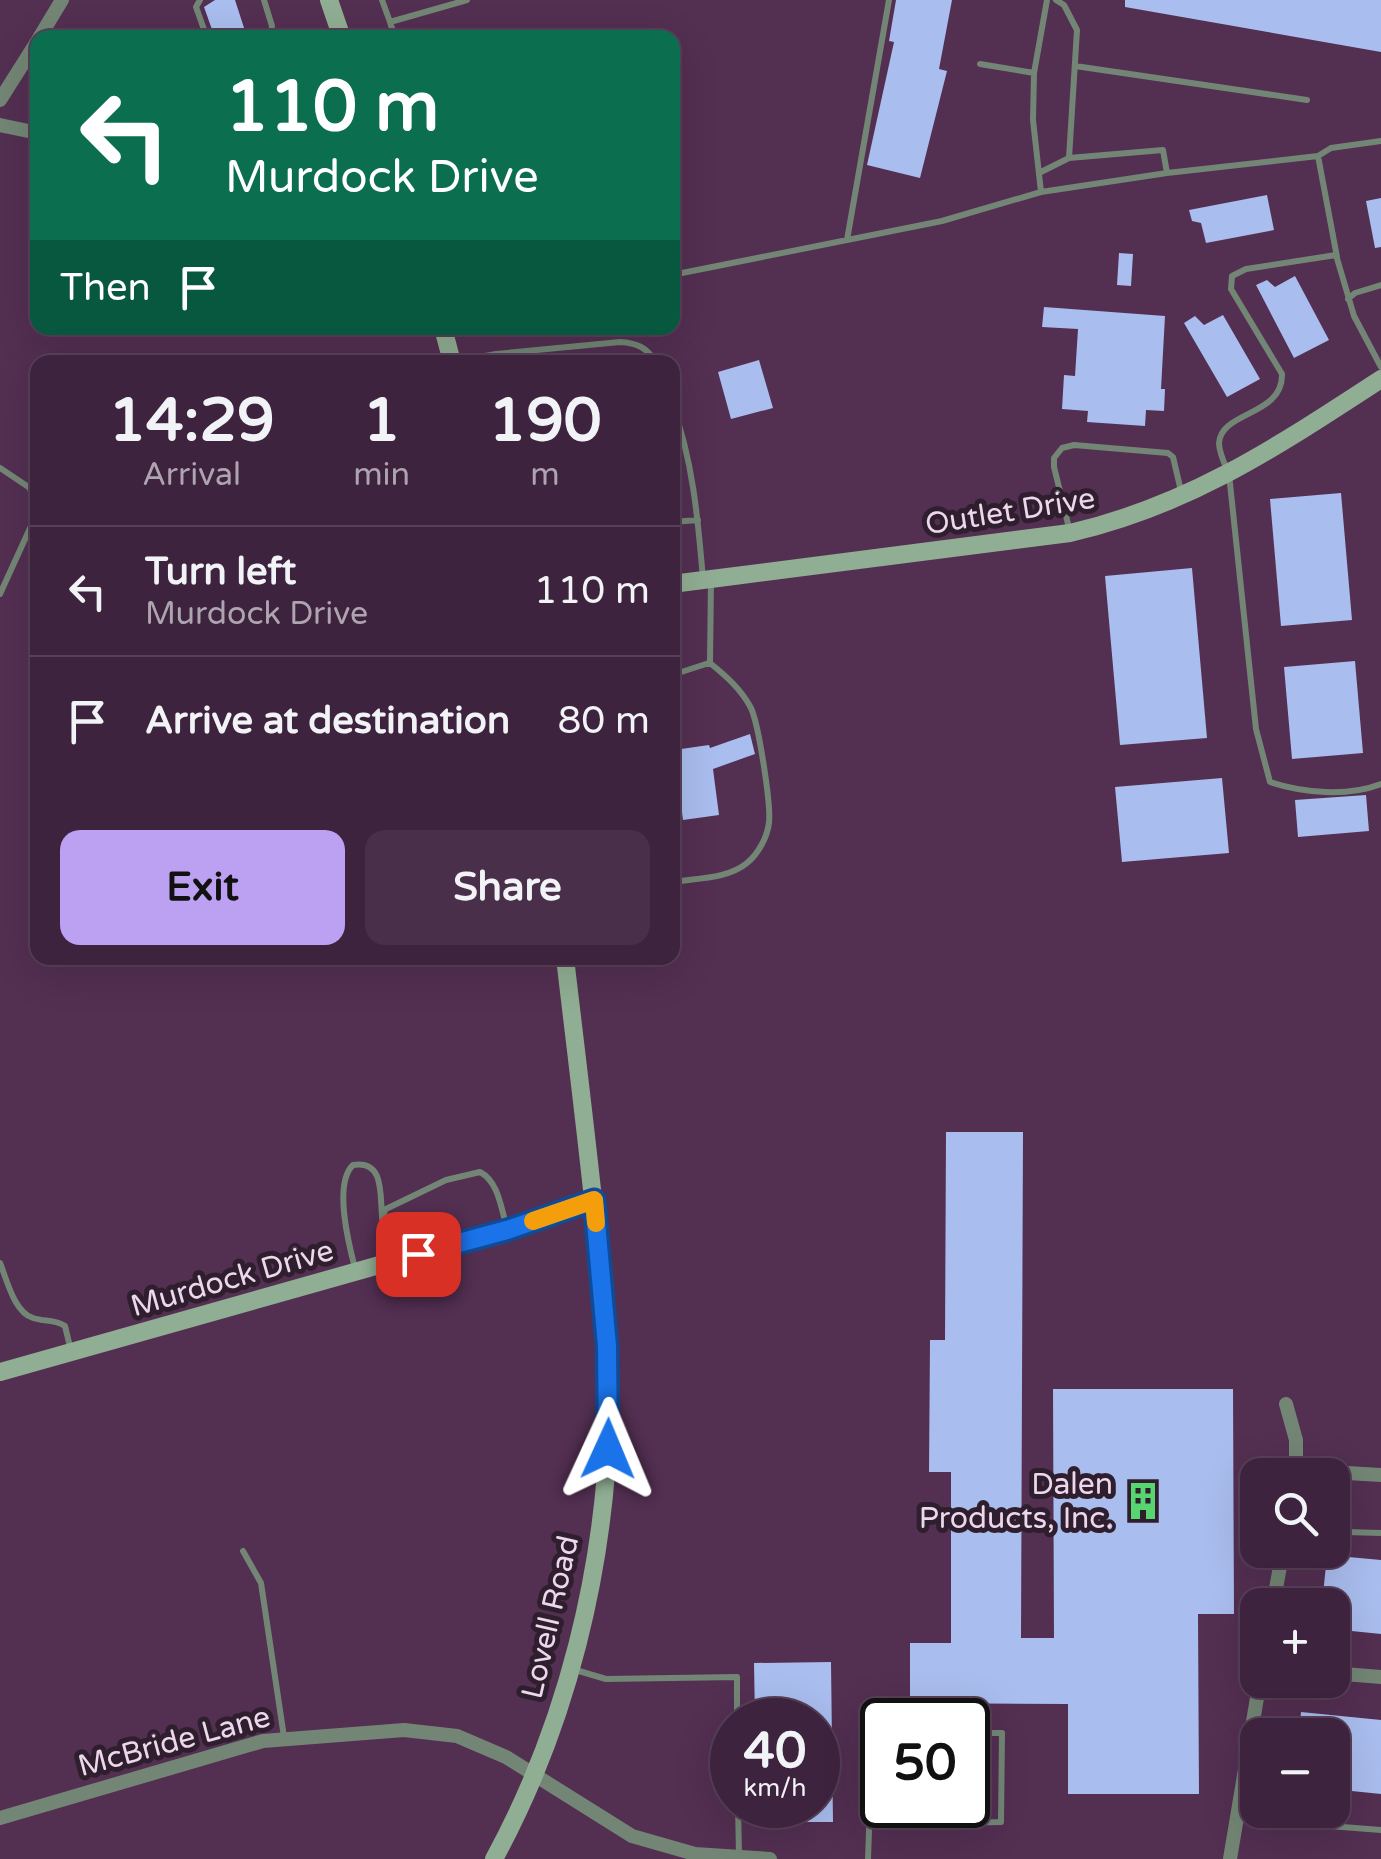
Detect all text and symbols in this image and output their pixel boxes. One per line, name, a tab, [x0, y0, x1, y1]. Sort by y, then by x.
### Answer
text: 110 m	[225, 66, 439, 150]
icon: left	[60, 70, 190, 200]
text: Murdock Drive	[225, 151, 539, 205]
icon: arrive	[171, 260, 226, 315]
text: Then	[60, 265, 151, 311]
text: 14:29	[108, 385, 275, 457]
text: 1	[363, 385, 400, 457]
text: 190	[488, 385, 602, 457]
text: Arrival	[142, 456, 241, 494]
text: min	[353, 456, 410, 494]
text: m	[530, 456, 560, 494]
street label: Outlet Drive	[923, 480, 1098, 543]
text: Turn left	[145, 549, 296, 595]
icon: left	[60, 564, 115, 619]
text: 110 m	[534, 568, 650, 614]
text: Murdock Drive	[145, 595, 368, 633]
icon: arrive	[60, 694, 115, 749]
text: Arrive at destination	[145, 698, 510, 744]
text: 80 m	[558, 698, 650, 744]
button: Exit	[60, 830, 345, 945]
button: Share	[365, 830, 650, 945]
pin	[376, 1212, 461, 1297]
icon: arrive	[391, 1227, 446, 1282]
street label: Murdock Drive	[127, 1232, 338, 1325]
position arrow	[556, 1397, 660, 1501]
map controls	[1240, 1458, 1350, 1828]
button: search	[1240, 1458, 1350, 1568]
place label: Dalen Products, Inc.	[919, 1466, 1113, 1537]
building icon: Dalen Products, Inc.	[1122, 1480, 1164, 1522]
street label: Lovell Road	[514, 1532, 587, 1702]
button: +	[1240, 1588, 1350, 1698]
street label: McBride Lane	[74, 1698, 274, 1785]
speed limit sign: 50	[860, 1698, 990, 1828]
button: −	[1240, 1718, 1350, 1828]
text: 40	[744, 1721, 806, 1781]
text: km/h	[744, 1773, 806, 1803]

